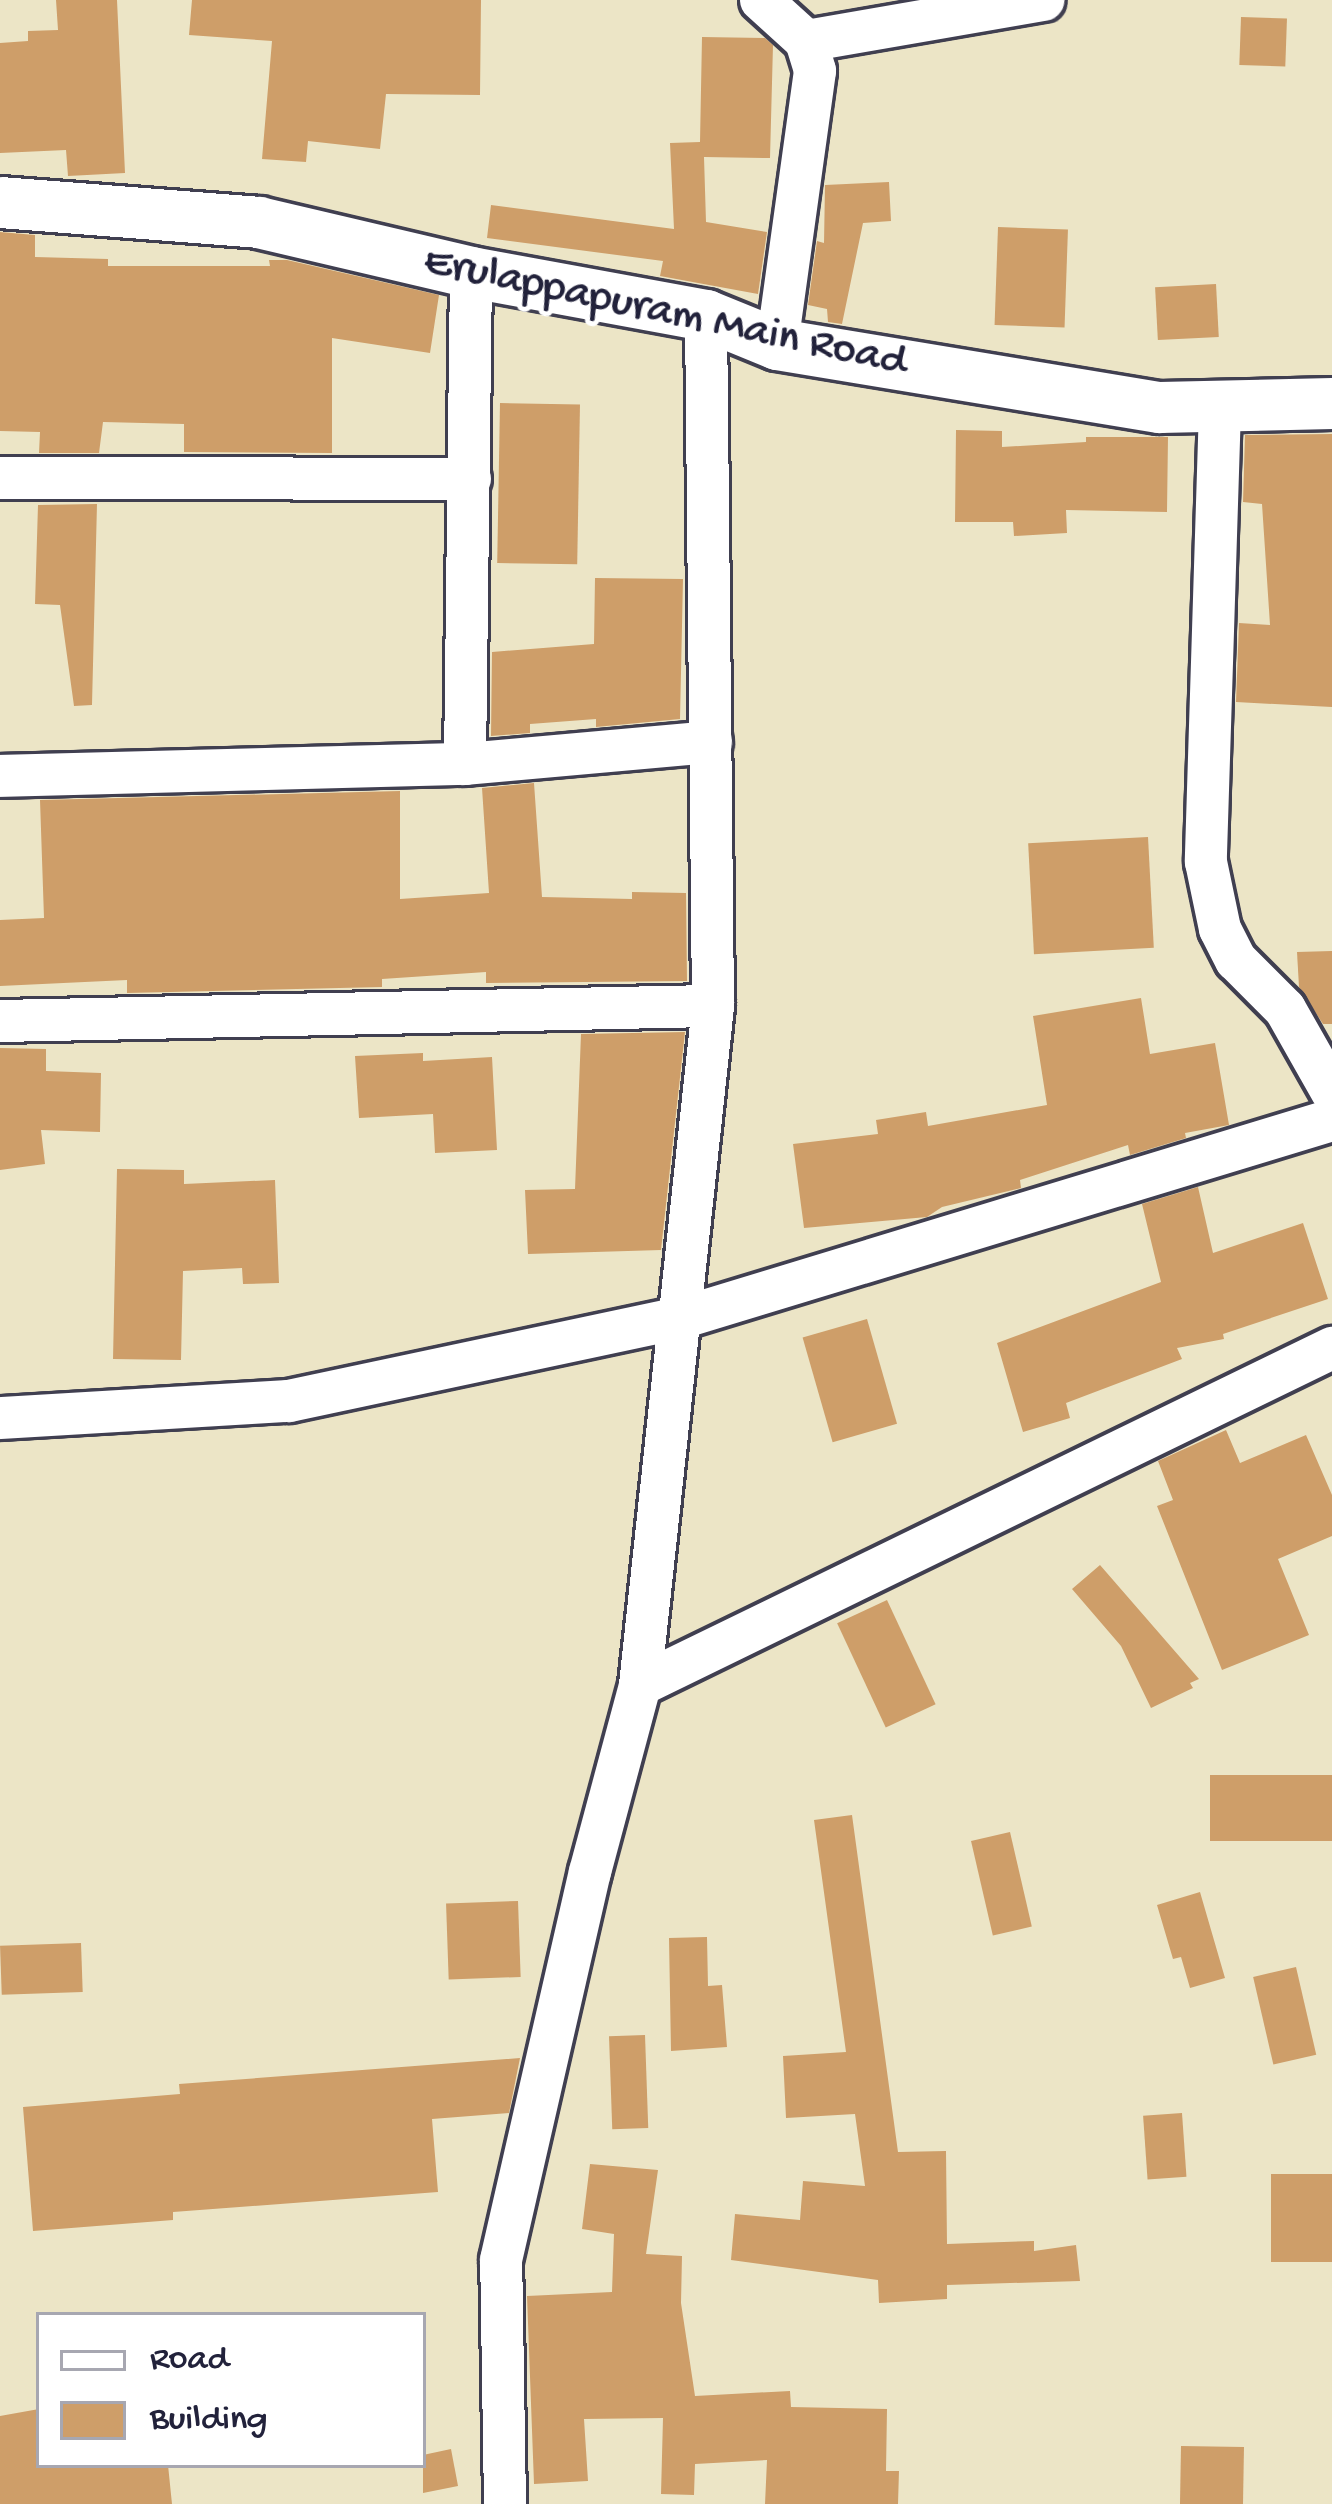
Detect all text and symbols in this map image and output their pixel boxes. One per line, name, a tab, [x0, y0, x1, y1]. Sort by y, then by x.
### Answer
street label: Erulappapuram Main Road	[419, 235, 911, 391]
legend	[36, 2312, 426, 2468]
text: Road	[150, 2339, 229, 2382]
text: Building	[150, 2399, 268, 2442]

